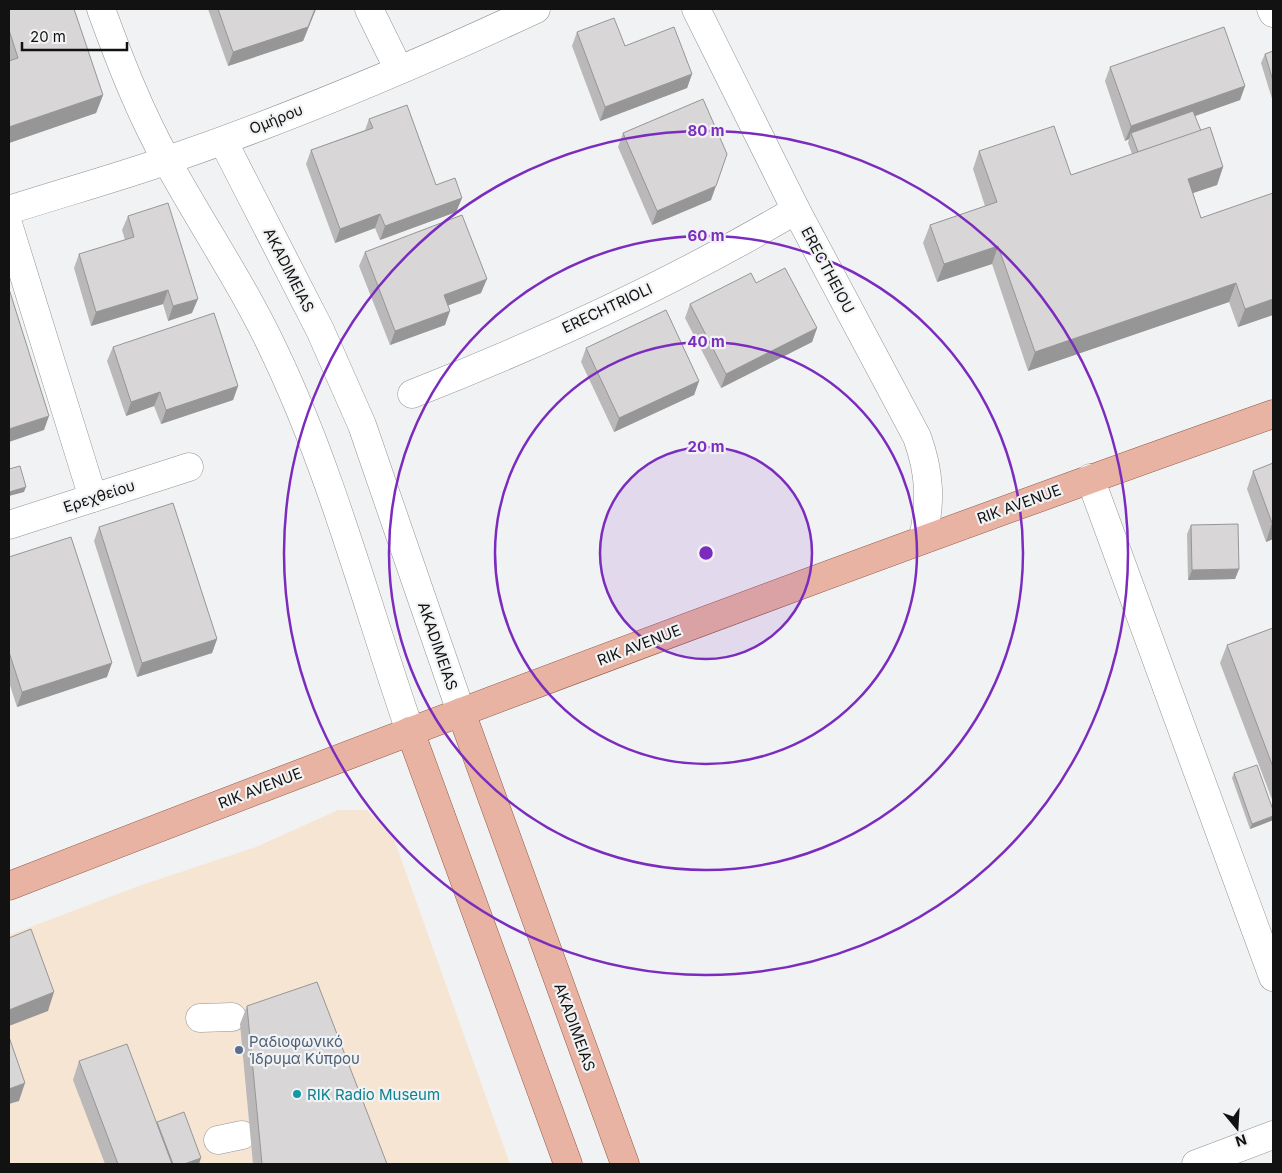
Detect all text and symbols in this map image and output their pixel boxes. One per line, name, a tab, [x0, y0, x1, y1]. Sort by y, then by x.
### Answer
scale bar	[22, 20, 128, 52]
text: 20 m	[30, 27, 66, 46]
street label: Ομήρου	[246, 100, 306, 138]
text: 80 m	[687, 121, 725, 140]
street label: ERECTHEIOU	[797, 224, 859, 316]
street label: AKADIMEIAS	[260, 225, 318, 315]
text: 60 m	[687, 226, 725, 245]
street label: ERECHTRIOLI	[559, 279, 655, 337]
text: 40 m	[687, 332, 725, 351]
text: 20 m	[688, 437, 724, 456]
street label: Ερεχθείου	[61, 476, 137, 516]
street label: RIK AVENUE	[974, 480, 1064, 528]
centre of rings	[697, 544, 715, 562]
street label: AKADIMEIAS	[414, 599, 462, 693]
street label: RIK AVENUE	[594, 620, 684, 670]
street label: RIK AVENUE	[215, 763, 305, 813]
street label: AKADIMEIAS	[550, 980, 600, 1074]
place label: Ραδιοφωνικό Ίδρυμα Κύπρου	[249, 1032, 360, 1068]
marker: Ραδιοφωνικό Ίδρυμα Κύπρου	[233, 1044, 245, 1056]
place label: RIK Radio Museum	[307, 1085, 440, 1104]
marker: RIK Radio Museum	[291, 1088, 303, 1100]
north arrow	[1212, 1103, 1262, 1153]
text: N	[1233, 1131, 1249, 1151]

